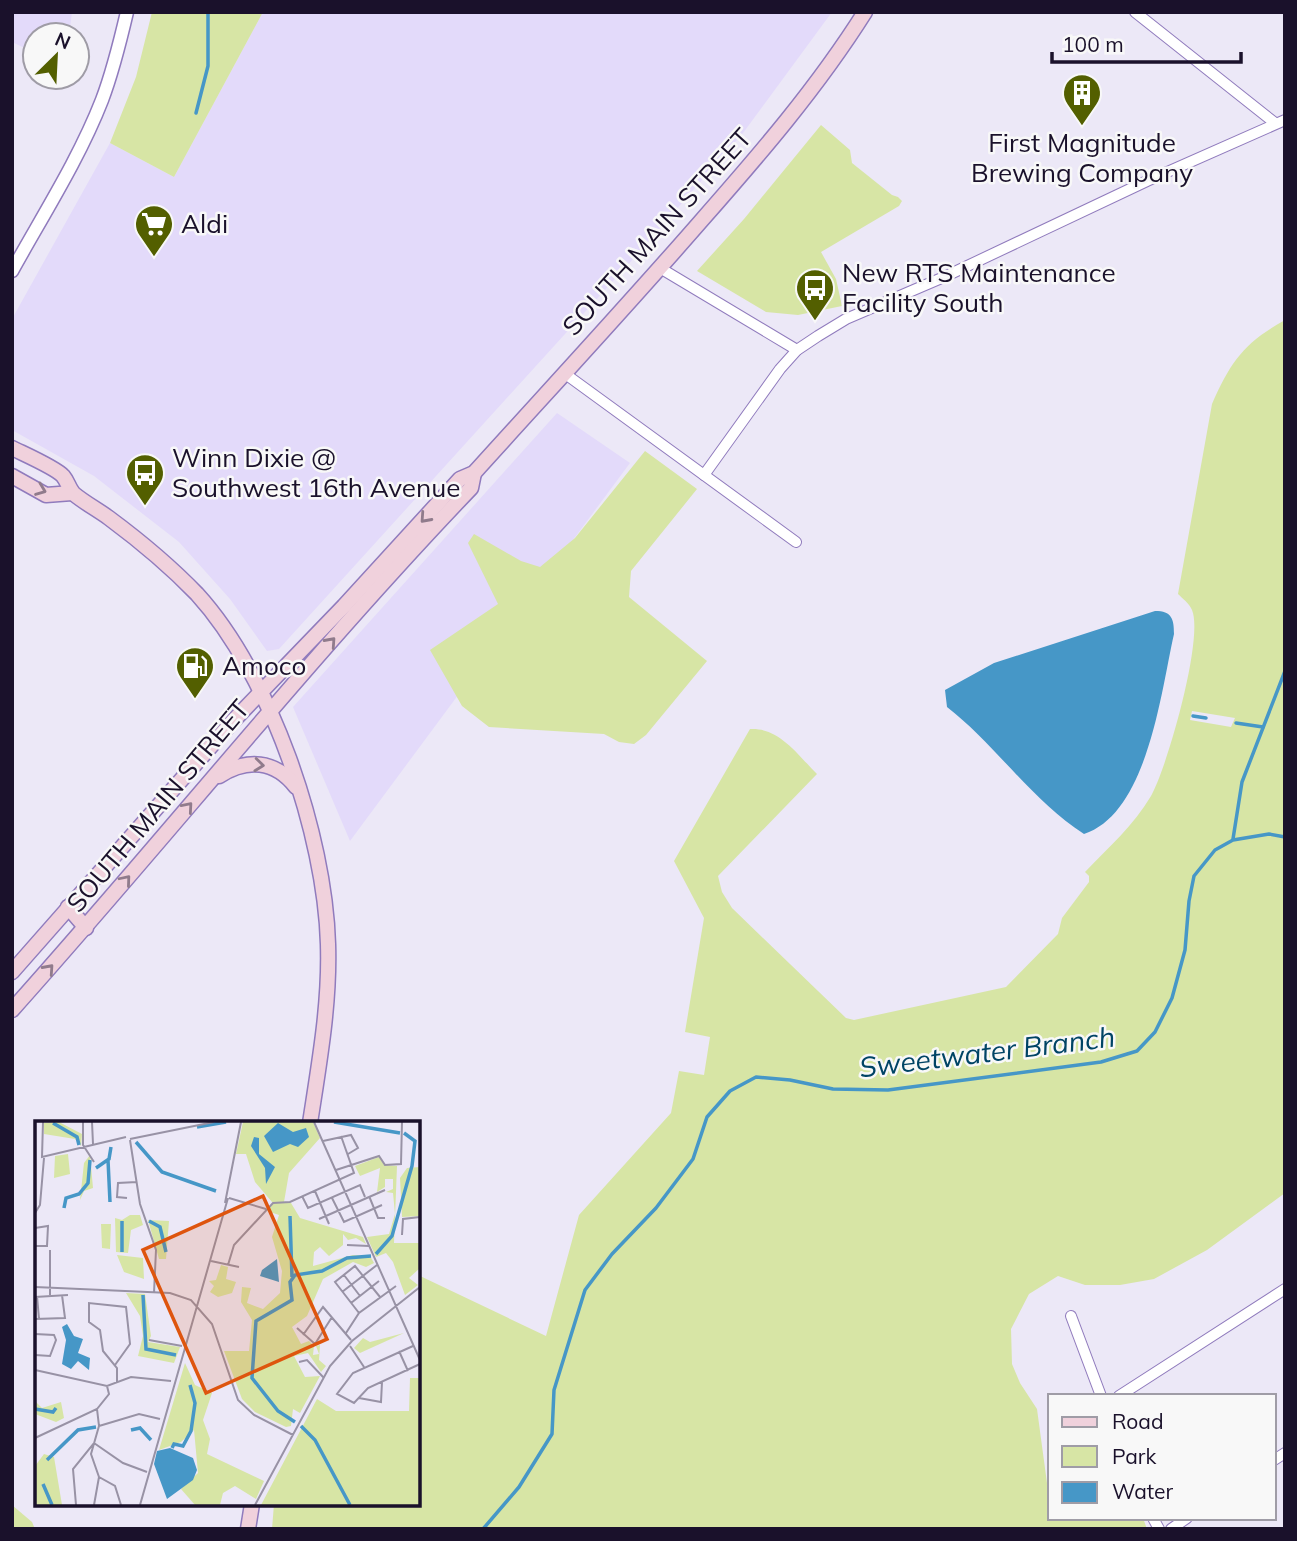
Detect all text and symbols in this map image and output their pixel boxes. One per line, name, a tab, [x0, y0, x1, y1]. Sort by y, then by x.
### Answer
north arrow	[21, 21, 91, 91]
scale bar	[1052, 21, 1241, 65]
text: N	[51, 27, 74, 54]
text: 100 m	[1062, 31, 1124, 57]
building icon: First Magnitude Brewing Company	[1061, 72, 1103, 127]
street label: SOUTH MAIN STREET	[555, 121, 759, 342]
place label: First Magnitude Brewing Company	[971, 126, 1193, 189]
supermarket icon: Aldi	[133, 203, 175, 258]
place label: Aldi	[181, 207, 228, 240]
place label: New RTS Maintenance Facility South	[842, 256, 1116, 319]
bus stop icon: New RTS Maintenance Facility South	[794, 267, 836, 322]
place label: Winn Dixie @ Southwest 16th Avenue	[172, 441, 460, 504]
bus stop icon: Winn Dixie @ Southwest 16th Avenue	[124, 452, 166, 507]
one-way arrow	[34, 482, 47, 496]
one-way arrow	[421, 510, 433, 523]
one-way arrow	[322, 637, 335, 650]
fuel station icon: Amoco	[174, 645, 216, 700]
place label: Amoco	[222, 649, 306, 682]
street label: SOUTH MAIN STREET	[59, 692, 256, 919]
one-way arrow	[254, 757, 265, 772]
one-way arrow	[180, 802, 192, 815]
one-way arrow	[118, 875, 130, 888]
one-way arrow	[41, 964, 53, 977]
water label: Sweetwater Branch	[857, 1018, 1117, 1085]
inset map	[35, 1121, 420, 1506]
legend	[1048, 1394, 1276, 1520]
text: Road	[1112, 1408, 1163, 1434]
text: Park	[1112, 1443, 1156, 1469]
text: Water	[1112, 1478, 1173, 1504]

